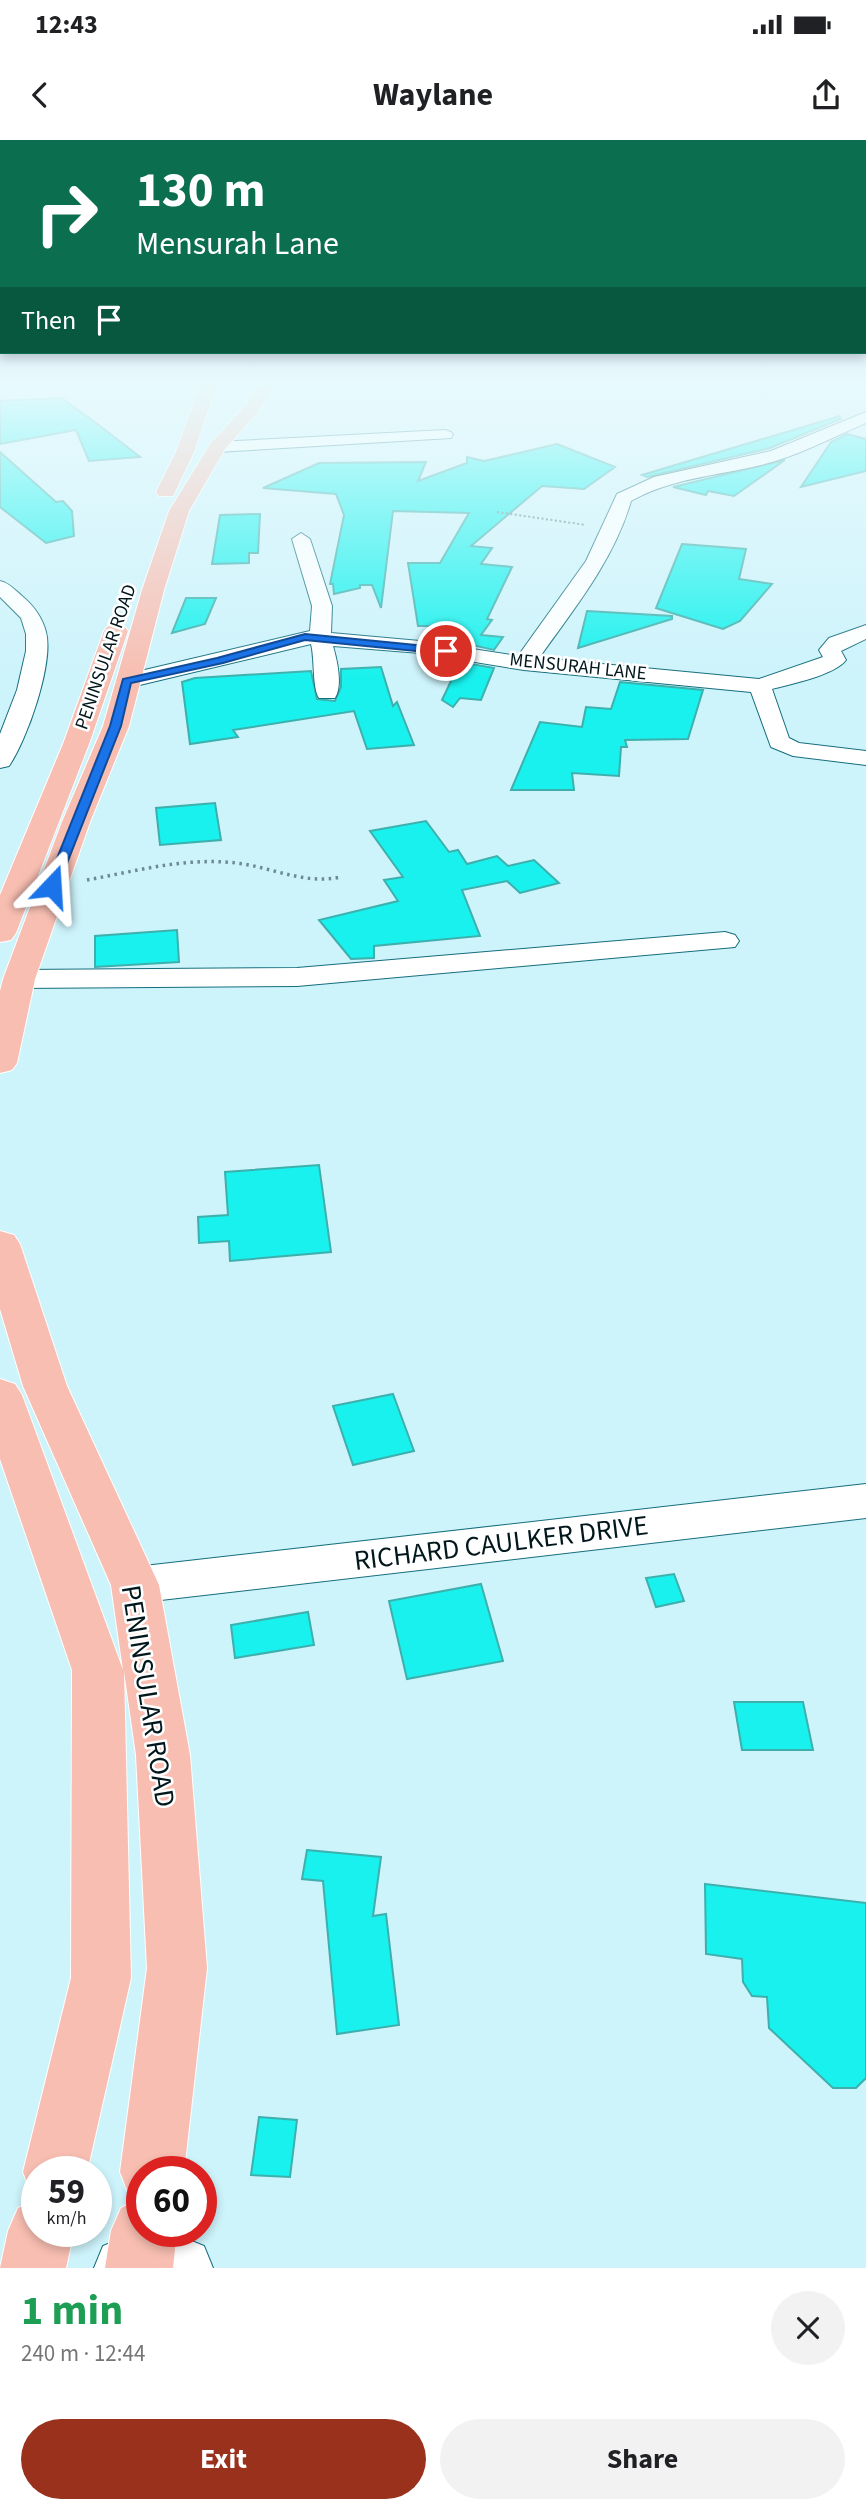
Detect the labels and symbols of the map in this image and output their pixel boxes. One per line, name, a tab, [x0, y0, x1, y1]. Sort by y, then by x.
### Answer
street label: PENINSULAR ROAD	[68, 581, 144, 733]
pin	[416, 621, 476, 681]
street label: MENSURAH LANE	[508, 646, 648, 688]
position arrow	[15, 849, 89, 923]
street label: RICHARD CAULKER DRIVE	[352, 1505, 650, 1581]
street label: PENINSULAR ROAD	[111, 1582, 185, 1810]
speed limit sign: 60	[126, 2156, 217, 2247]

